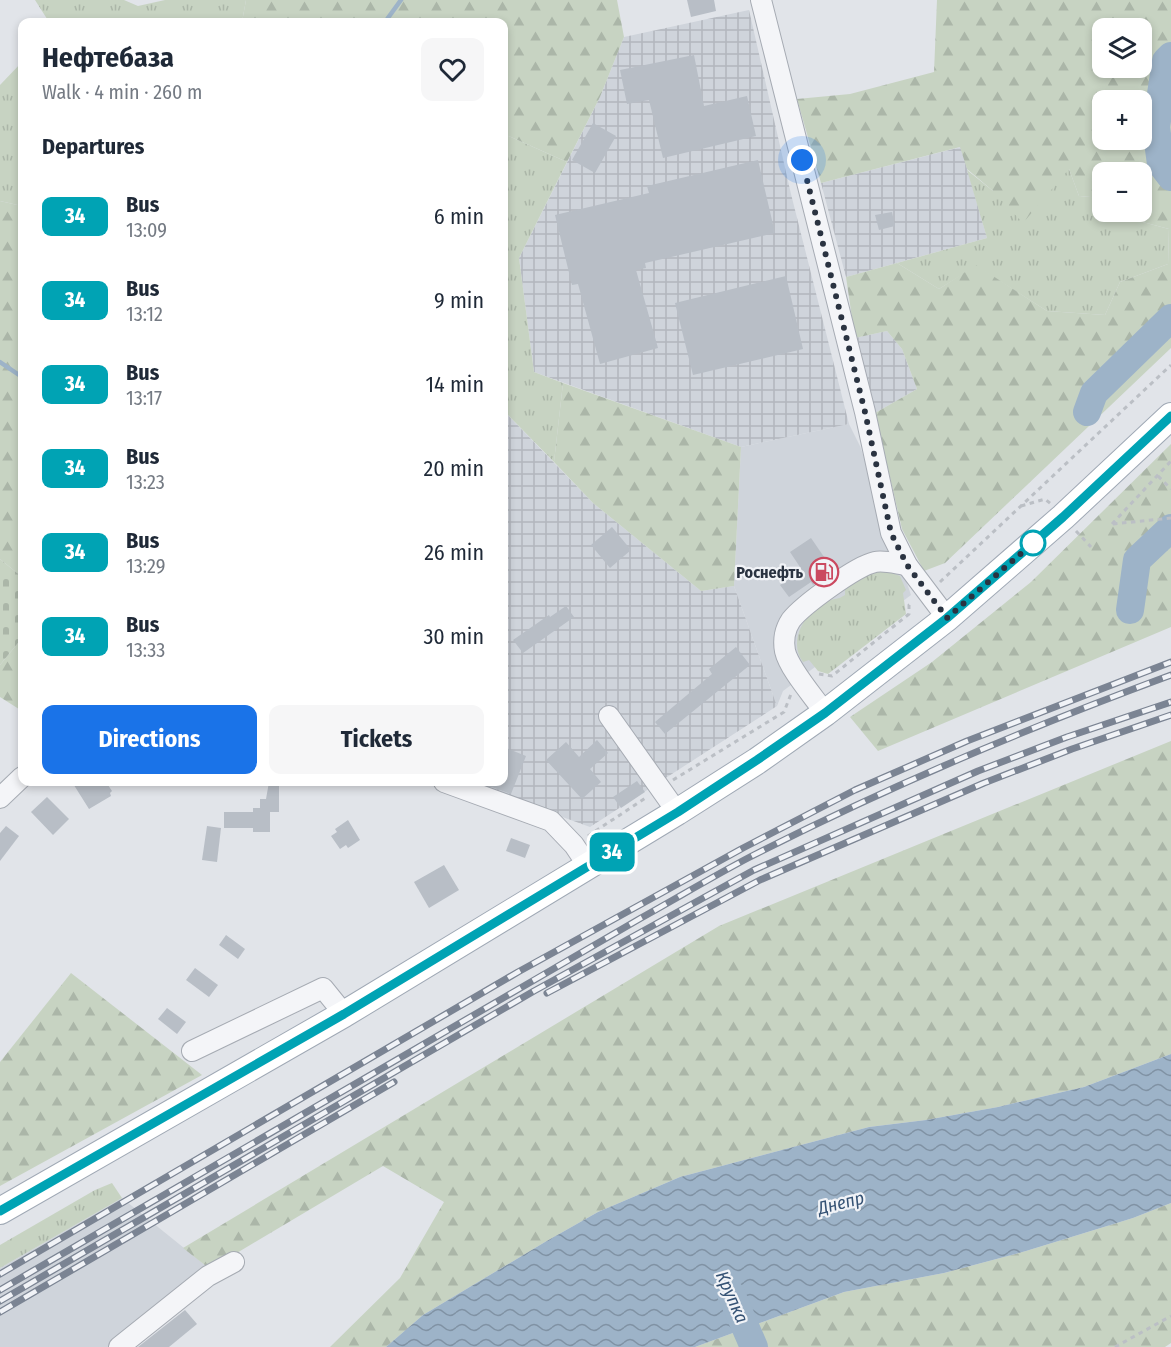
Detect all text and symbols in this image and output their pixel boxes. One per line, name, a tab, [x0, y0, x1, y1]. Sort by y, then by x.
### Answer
map controls	[1092, 18, 1152, 222]
button: layers	[1092, 18, 1152, 78]
button: heart	[421, 38, 484, 101]
text: Нефтебаза	[42, 41, 174, 74]
text: Walk · 4 min · 260 m	[42, 80, 202, 104]
button: +	[1092, 90, 1152, 150]
text: Departures	[42, 133, 144, 160]
your location	[787, 145, 817, 175]
button: −	[1092, 162, 1152, 222]
text: Bus	[126, 191, 159, 218]
text: 34	[65, 203, 85, 229]
text: 6 min	[434, 203, 484, 230]
text: 13:09	[126, 218, 167, 242]
text: Bus	[126, 275, 159, 302]
text: 34	[65, 287, 85, 313]
text: 9 min	[434, 287, 484, 314]
text: 13:12	[126, 302, 163, 326]
text: Bus	[126, 359, 159, 386]
text: 34	[65, 371, 85, 397]
text: 14 min	[426, 371, 484, 398]
text: 13:17	[126, 386, 162, 410]
text: Bus	[126, 443, 159, 470]
text: 34	[65, 455, 85, 481]
text: 20 min	[424, 455, 484, 482]
text: 13:23	[126, 470, 165, 494]
text: Bus	[126, 527, 159, 554]
unlabelled marker	[1020, 530, 1046, 556]
text: 34	[65, 539, 85, 565]
text: 26 min	[424, 539, 484, 566]
text: 13:29	[126, 554, 165, 578]
fuel station icon: Роснефть	[808, 556, 840, 588]
place label: Роснефть	[736, 563, 803, 582]
text: Bus	[126, 611, 159, 638]
text: 34	[65, 623, 85, 649]
text: 30 min	[423, 623, 484, 650]
text: 13:33	[126, 638, 165, 662]
button: Directions	[42, 705, 257, 774]
button: Tickets	[269, 705, 484, 774]
line badge: 34	[585, 832, 639, 872]
text: 34	[602, 839, 622, 865]
water label: Днепр	[814, 1187, 866, 1220]
water label: Крупка	[711, 1268, 753, 1326]

